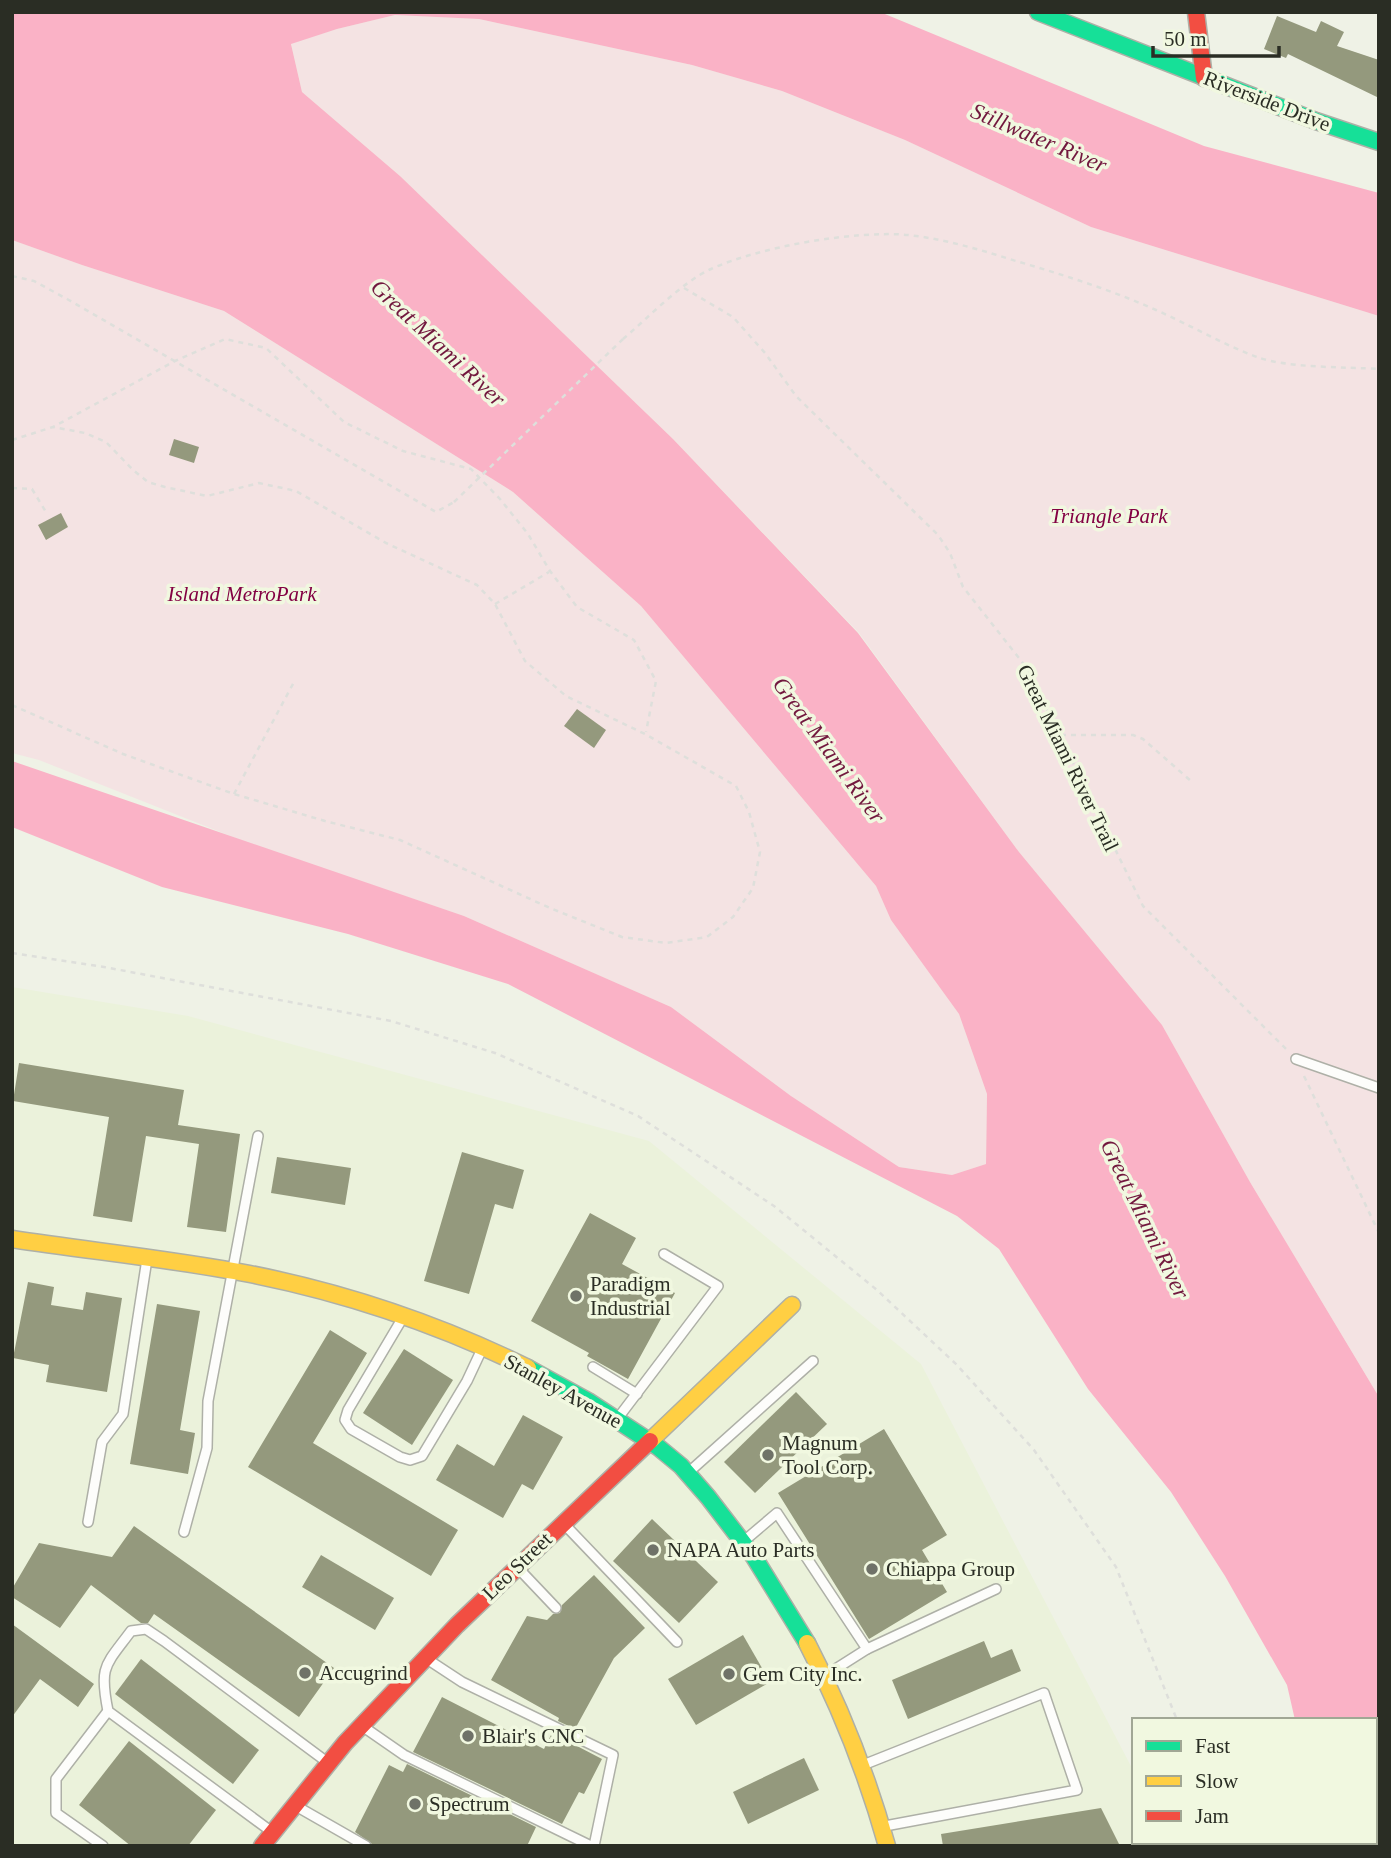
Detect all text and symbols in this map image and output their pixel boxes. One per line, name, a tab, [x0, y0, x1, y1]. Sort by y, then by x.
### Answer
scale bar	[1153, 14, 1279, 58]
text: 50 m	[1164, 27, 1207, 51]
street label: Riverside Drive	[1200, 66, 1334, 136]
water label: Stillwater River	[967, 98, 1112, 178]
water label: Great Miami River	[366, 274, 511, 412]
park label: Triangle Park	[1050, 504, 1168, 528]
park label: Island MetroPark	[166, 582, 317, 606]
street label: Great Miami River Trail	[1012, 661, 1124, 855]
water label: Great Miami River	[768, 672, 891, 829]
water label: Great Miami River	[1096, 1135, 1195, 1304]
place label: Paradigm Industrial	[590, 1272, 671, 1320]
marker: Paradigm Industrial	[568, 1288, 584, 1304]
street label: Stanley Avenue	[500, 1349, 626, 1433]
place label: Magnum Tool Corp.	[782, 1431, 873, 1479]
marker: Magnum Tool Corp.	[760, 1447, 776, 1463]
street label: Leo Street	[477, 1527, 557, 1605]
place label: NAPA Auto Parts	[667, 1538, 814, 1562]
marker: NAPA Auto Parts	[645, 1542, 661, 1558]
place label: Chiappa Group	[886, 1557, 1015, 1581]
marker: Chiappa Group	[864, 1561, 880, 1577]
place label: Accugrind	[319, 1661, 408, 1685]
place label: Gem City Inc.	[743, 1662, 863, 1686]
marker: Accugrind	[297, 1665, 313, 1681]
marker: Gem City Inc.	[721, 1666, 737, 1682]
legend	[1132, 1718, 1377, 1844]
place label: Blair's CNC	[482, 1724, 584, 1748]
marker: Blair's CNC	[460, 1728, 476, 1744]
text: Fast	[1195, 1734, 1230, 1758]
text: Slow	[1195, 1769, 1239, 1793]
place label: Spectrum	[429, 1792, 509, 1816]
marker: Spectrum	[407, 1796, 423, 1812]
text: Jam	[1195, 1804, 1229, 1828]

